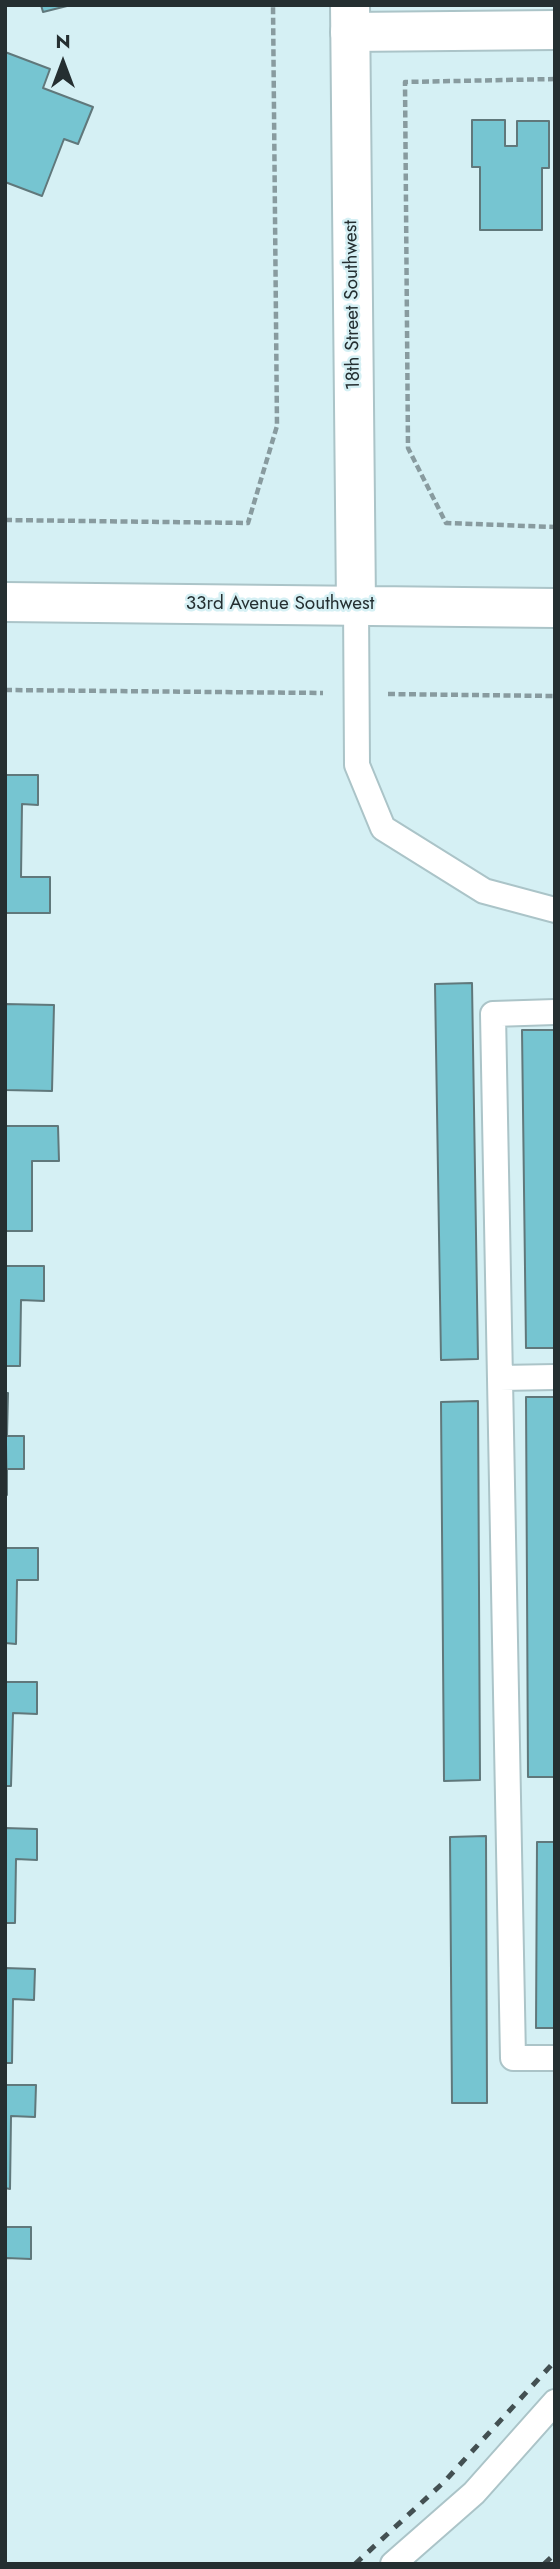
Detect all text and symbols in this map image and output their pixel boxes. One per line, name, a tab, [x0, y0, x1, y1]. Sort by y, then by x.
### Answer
north arrow	[28, 28, 98, 98]
text: N	[55, 28, 71, 55]
street label: 18th Street Southwest	[340, 220, 366, 390]
street label: 33rd Avenue Southwest	[186, 593, 374, 615]

